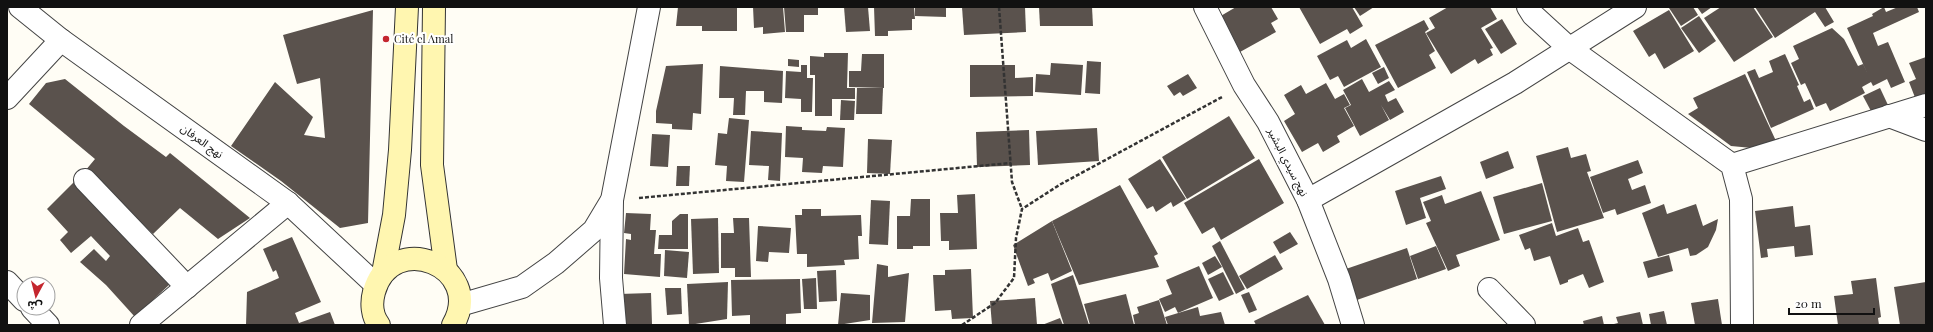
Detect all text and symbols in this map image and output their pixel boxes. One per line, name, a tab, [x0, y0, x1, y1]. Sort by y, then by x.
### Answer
place label: Cité el Amal	[394, 31, 453, 46]
marker: Cité el Amal	[381, 34, 391, 44]
street label: نهج العرفان	[177, 120, 227, 162]
street label: نهج سيدي البشير	[1262, 124, 1312, 200]
north arrow	[16, 276, 56, 316]
scale bar	[1789, 290, 1874, 316]
text: 20 m	[1795, 295, 1822, 311]
text: ش	[26, 298, 43, 315]

